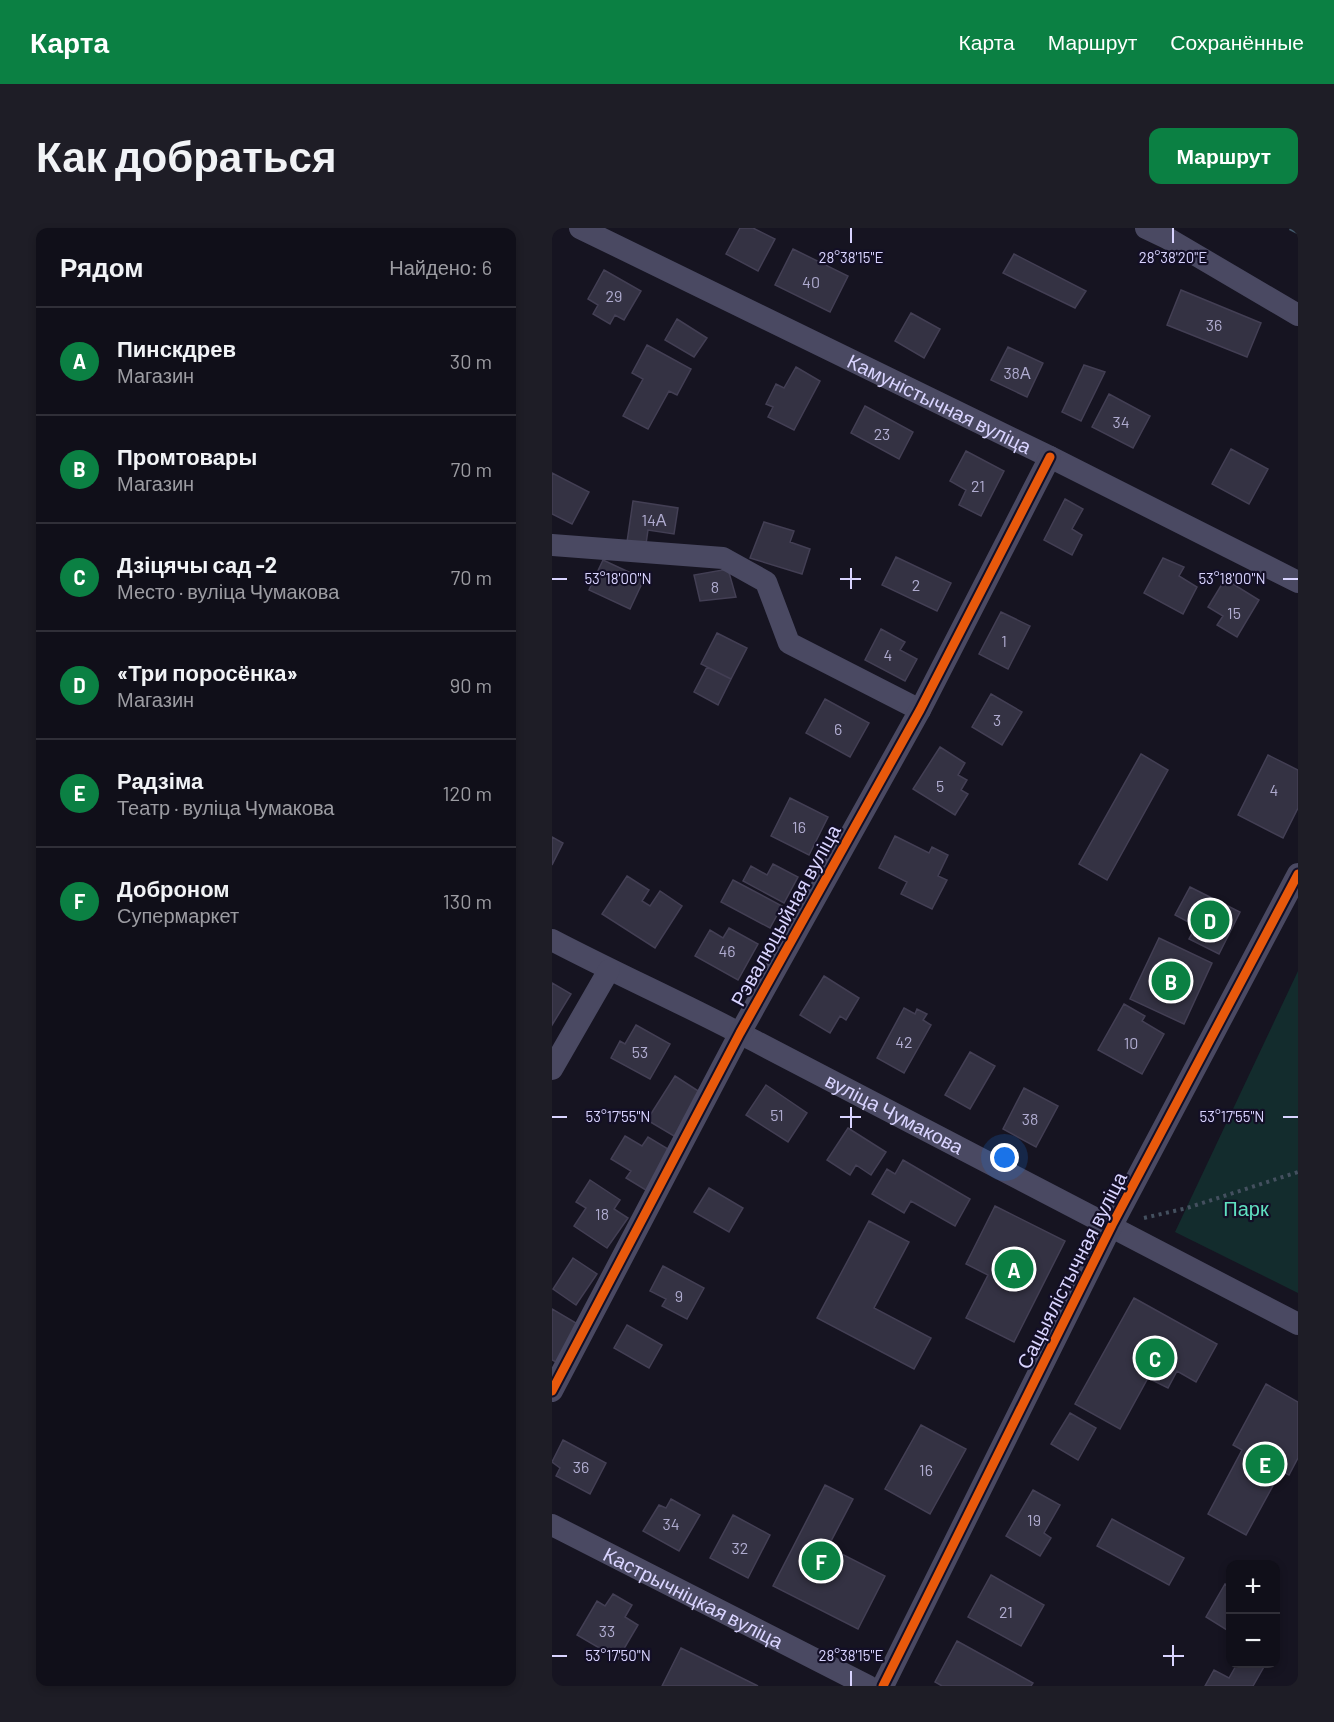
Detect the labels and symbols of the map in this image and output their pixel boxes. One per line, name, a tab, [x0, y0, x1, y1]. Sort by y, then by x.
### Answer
text: 28°38'15"E	[818, 248, 884, 266]
text: 28°38'20"E	[1139, 248, 1207, 266]
house number: 40	[802, 272, 820, 291]
house number: 29	[606, 286, 622, 305]
house number: 36	[1206, 315, 1222, 334]
street label: Камуністычная вуліца	[844, 348, 1036, 459]
house number: 38А	[1003, 363, 1031, 382]
house number: 34	[1112, 412, 1130, 431]
house number: 23	[874, 424, 890, 443]
house number: 21	[971, 476, 985, 495]
house number: 14А	[641, 510, 667, 529]
text: 53°18'00"N	[584, 569, 652, 587]
text: 53°18'00"N	[1198, 569, 1266, 587]
house number: 2	[912, 575, 920, 594]
house number: 8	[711, 577, 719, 596]
house number: 15	[1227, 603, 1241, 622]
house number: 1	[1001, 631, 1007, 650]
house number: 4	[884, 645, 892, 664]
house number: 3	[993, 710, 1001, 729]
house number: 6	[834, 719, 842, 738]
house number: 5	[936, 776, 944, 795]
house number: 4	[1270, 780, 1278, 799]
house number: 16	[792, 817, 806, 836]
street label: Рэвалюцыйная вуліца	[725, 819, 845, 1010]
pin: D	[1190, 898, 1230, 942]
house number: 46	[718, 941, 736, 960]
pin: B	[1152, 958, 1190, 1004]
house number: 42	[895, 1032, 913, 1051]
house number: 10	[1124, 1033, 1138, 1052]
house number: 53	[632, 1042, 648, 1061]
street label: вуліца Чумакова	[822, 1068, 969, 1159]
house number: 51	[770, 1105, 784, 1124]
text: 53°17'55"N	[586, 1107, 650, 1125]
text: 53°17'55"N	[1200, 1107, 1264, 1125]
house number: 38	[1022, 1109, 1038, 1128]
your location	[990, 1143, 1019, 1172]
street label: Сацыялістычная вуліца	[1011, 1167, 1132, 1373]
park label: Парк	[1223, 1196, 1269, 1220]
house number: 18	[595, 1204, 609, 1223]
pin: A	[994, 1246, 1034, 1292]
house number: 9	[675, 1286, 683, 1305]
pin: C	[1136, 1336, 1174, 1380]
pin: E	[1246, 1442, 1284, 1486]
house number: 36	[573, 1457, 589, 1476]
house number: 16	[919, 1460, 933, 1479]
house number: 19	[1027, 1510, 1041, 1529]
house number: 34	[662, 1514, 680, 1533]
house number: 32	[732, 1538, 748, 1557]
pin: F	[802, 1538, 840, 1584]
street label: Кастрычніцкая вуліца	[600, 1541, 788, 1653]
house number: 21	[999, 1602, 1013, 1621]
house number: 33	[599, 1621, 615, 1640]
text: 53°17'50"N	[585, 1646, 651, 1664]
text: 28°38'15"E	[818, 1646, 884, 1664]

